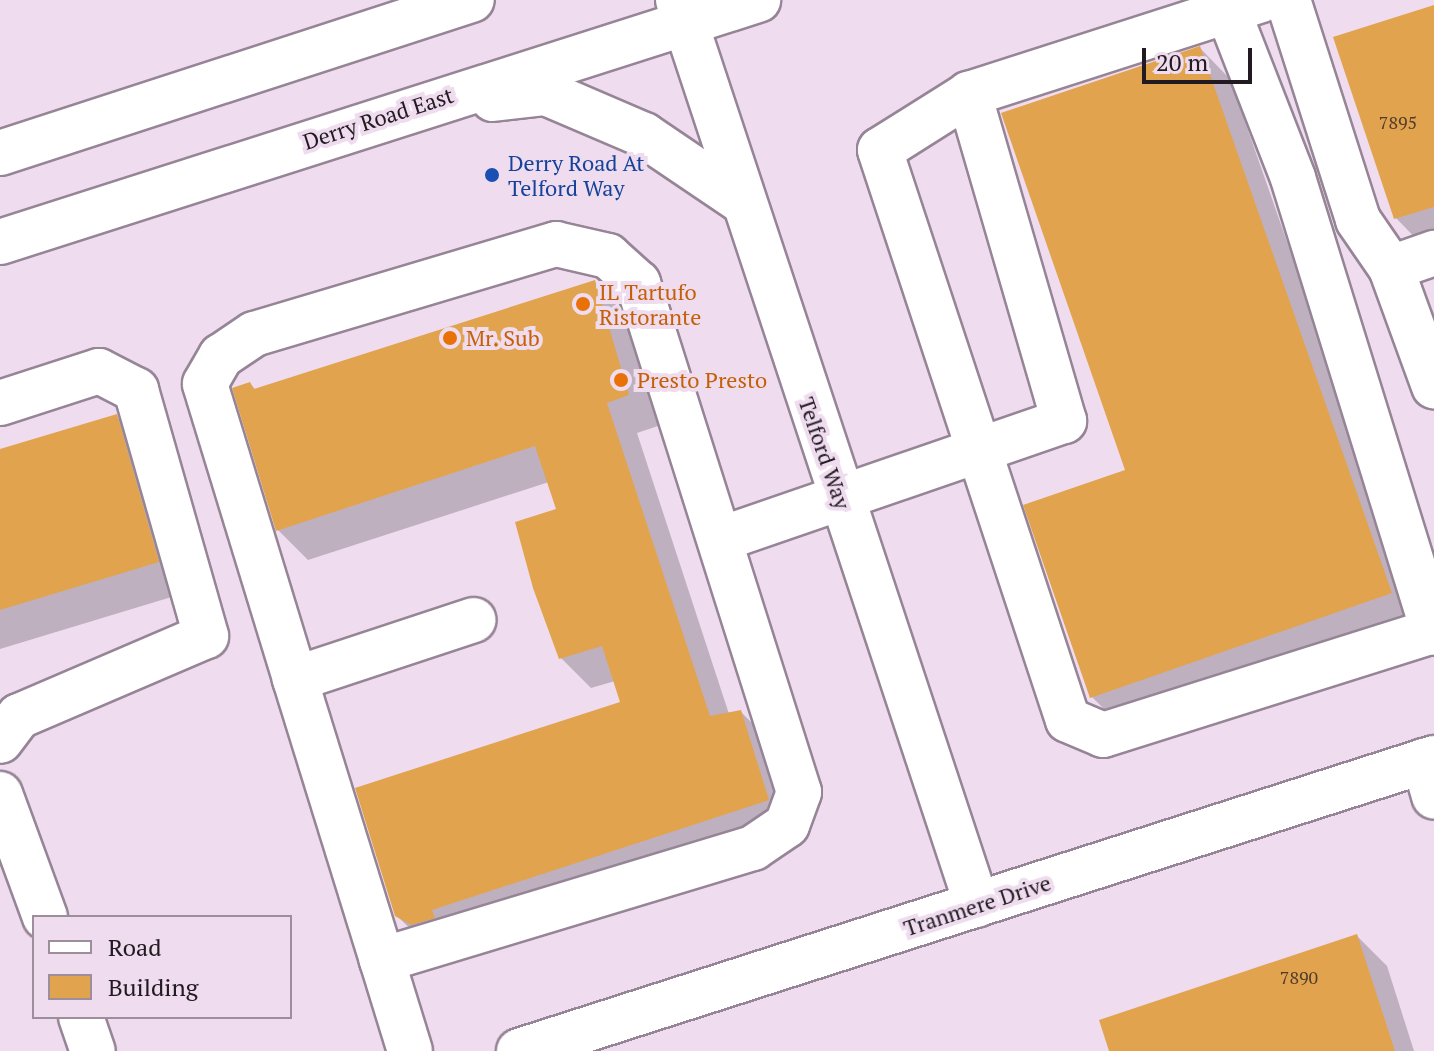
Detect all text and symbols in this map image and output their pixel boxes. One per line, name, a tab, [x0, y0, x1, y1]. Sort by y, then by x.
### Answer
scale bar	[1146, 32, 1256, 82]
text: 20 m	[1156, 46, 1208, 78]
street label: Derry Road East	[300, 81, 456, 155]
house number: 7895	[1379, 111, 1417, 133]
place label: Derry Road At Telford Way	[508, 149, 645, 200]
marker: Derry Road At Telford Way	[483, 166, 501, 184]
place label: IL Tartufo Ristorante	[599, 278, 701, 330]
marker: IL Tartufo Ristorante	[574, 295, 592, 313]
place label: Mr. Sub	[466, 325, 541, 351]
marker: Mr. Sub	[441, 329, 459, 347]
place label: Presto Presto	[637, 367, 767, 393]
marker: Presto Presto	[612, 371, 630, 389]
street label: Telford Way	[794, 394, 856, 512]
street label: Tranmere Drive	[900, 869, 1054, 941]
legend	[32, 915, 292, 1019]
text: Road	[108, 931, 162, 963]
house number: 7890	[1280, 966, 1318, 988]
text: Building	[108, 971, 198, 1003]

